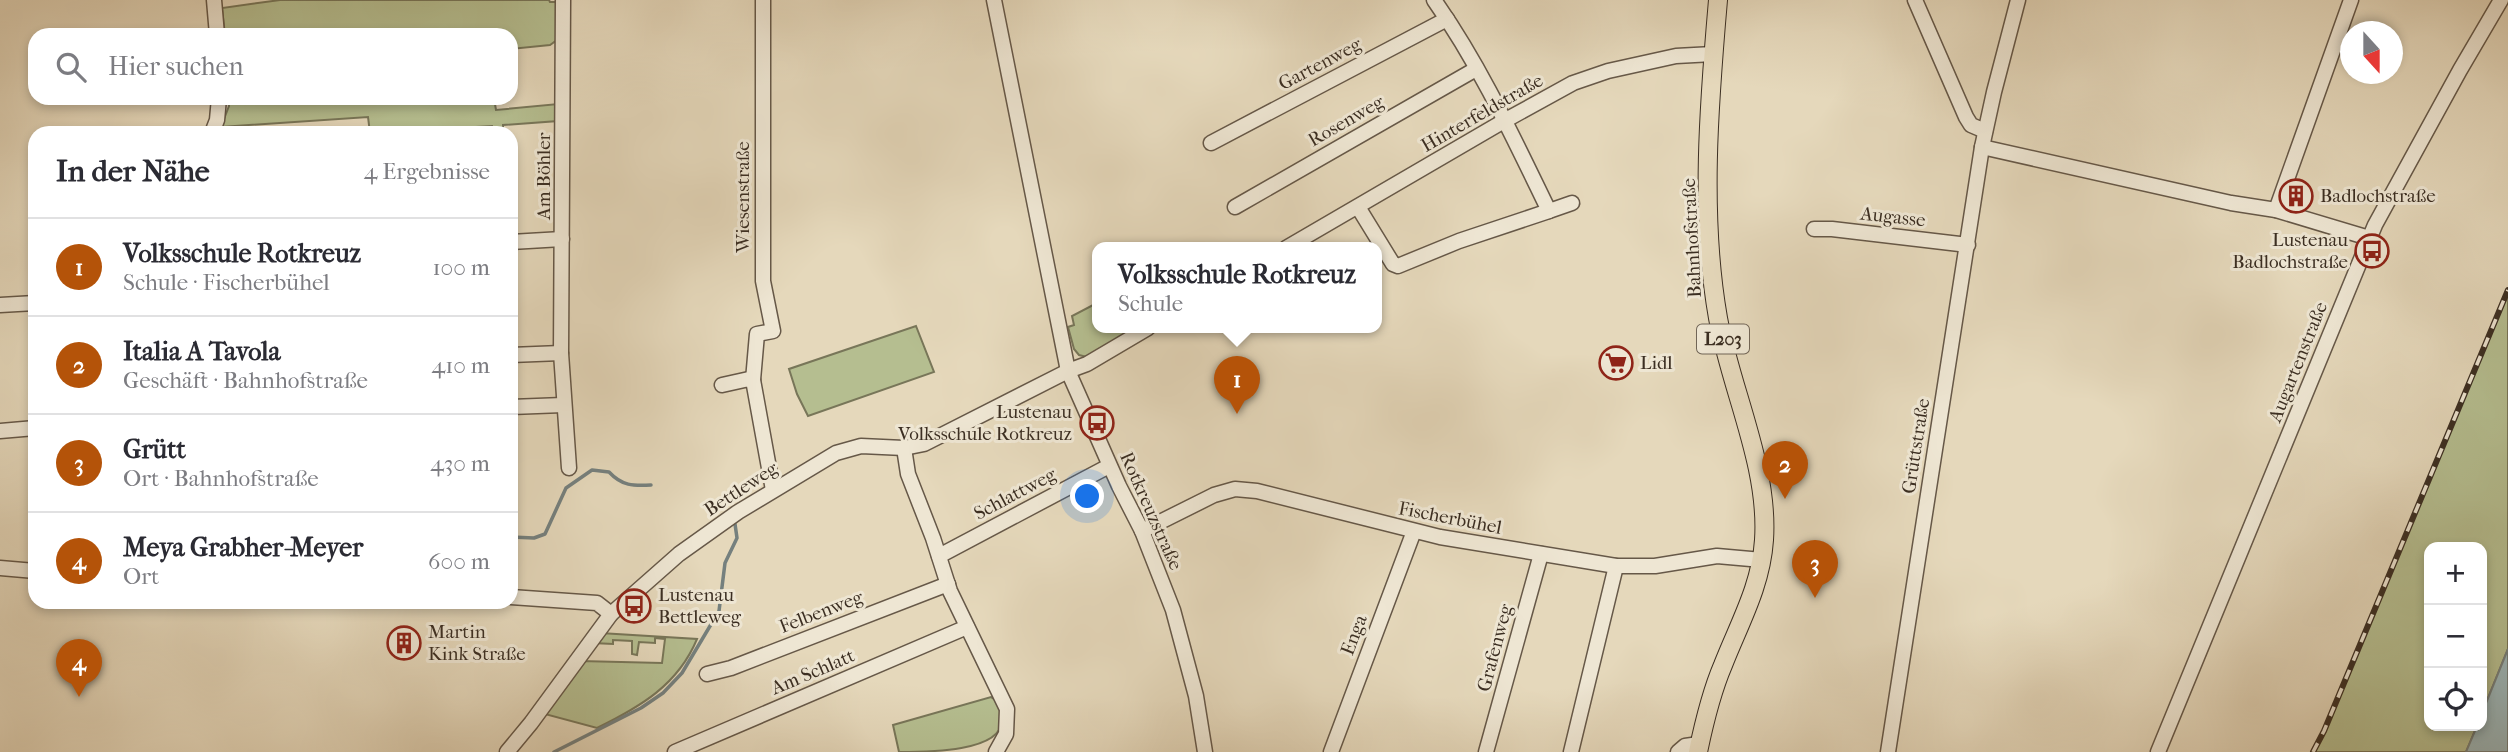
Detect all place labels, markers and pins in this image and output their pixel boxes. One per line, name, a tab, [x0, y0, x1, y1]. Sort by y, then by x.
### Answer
building icon: Badlochstraße	[2277, 177, 2315, 215]
place label: Badlochstraße	[2320, 185, 2436, 207]
place label: Lustenau Badlochstraße	[2232, 229, 2348, 273]
bus stop icon: Lustenau Badlochstraße	[2353, 232, 2391, 270]
supermarket icon: Lidl	[1597, 344, 1635, 382]
place label: Lidl	[1640, 352, 1673, 374]
pin: 1	[1214, 356, 1260, 414]
place label: Lustenau Volksschule Rotkreuz	[897, 401, 1072, 445]
bus stop icon: Lustenau Volksschule Rotkreuz	[1078, 404, 1116, 442]
pin: 2	[1762, 441, 1808, 499]
pin: 3	[1792, 540, 1838, 598]
place label: Lustenau Bettleweg	[658, 584, 742, 628]
bus stop icon: Lustenau Bettleweg	[615, 587, 653, 625]
place label: Martin Kink Straße	[428, 621, 526, 665]
building icon: Martin Kink Straße	[385, 624, 423, 662]
pin: 4	[56, 639, 102, 697]

